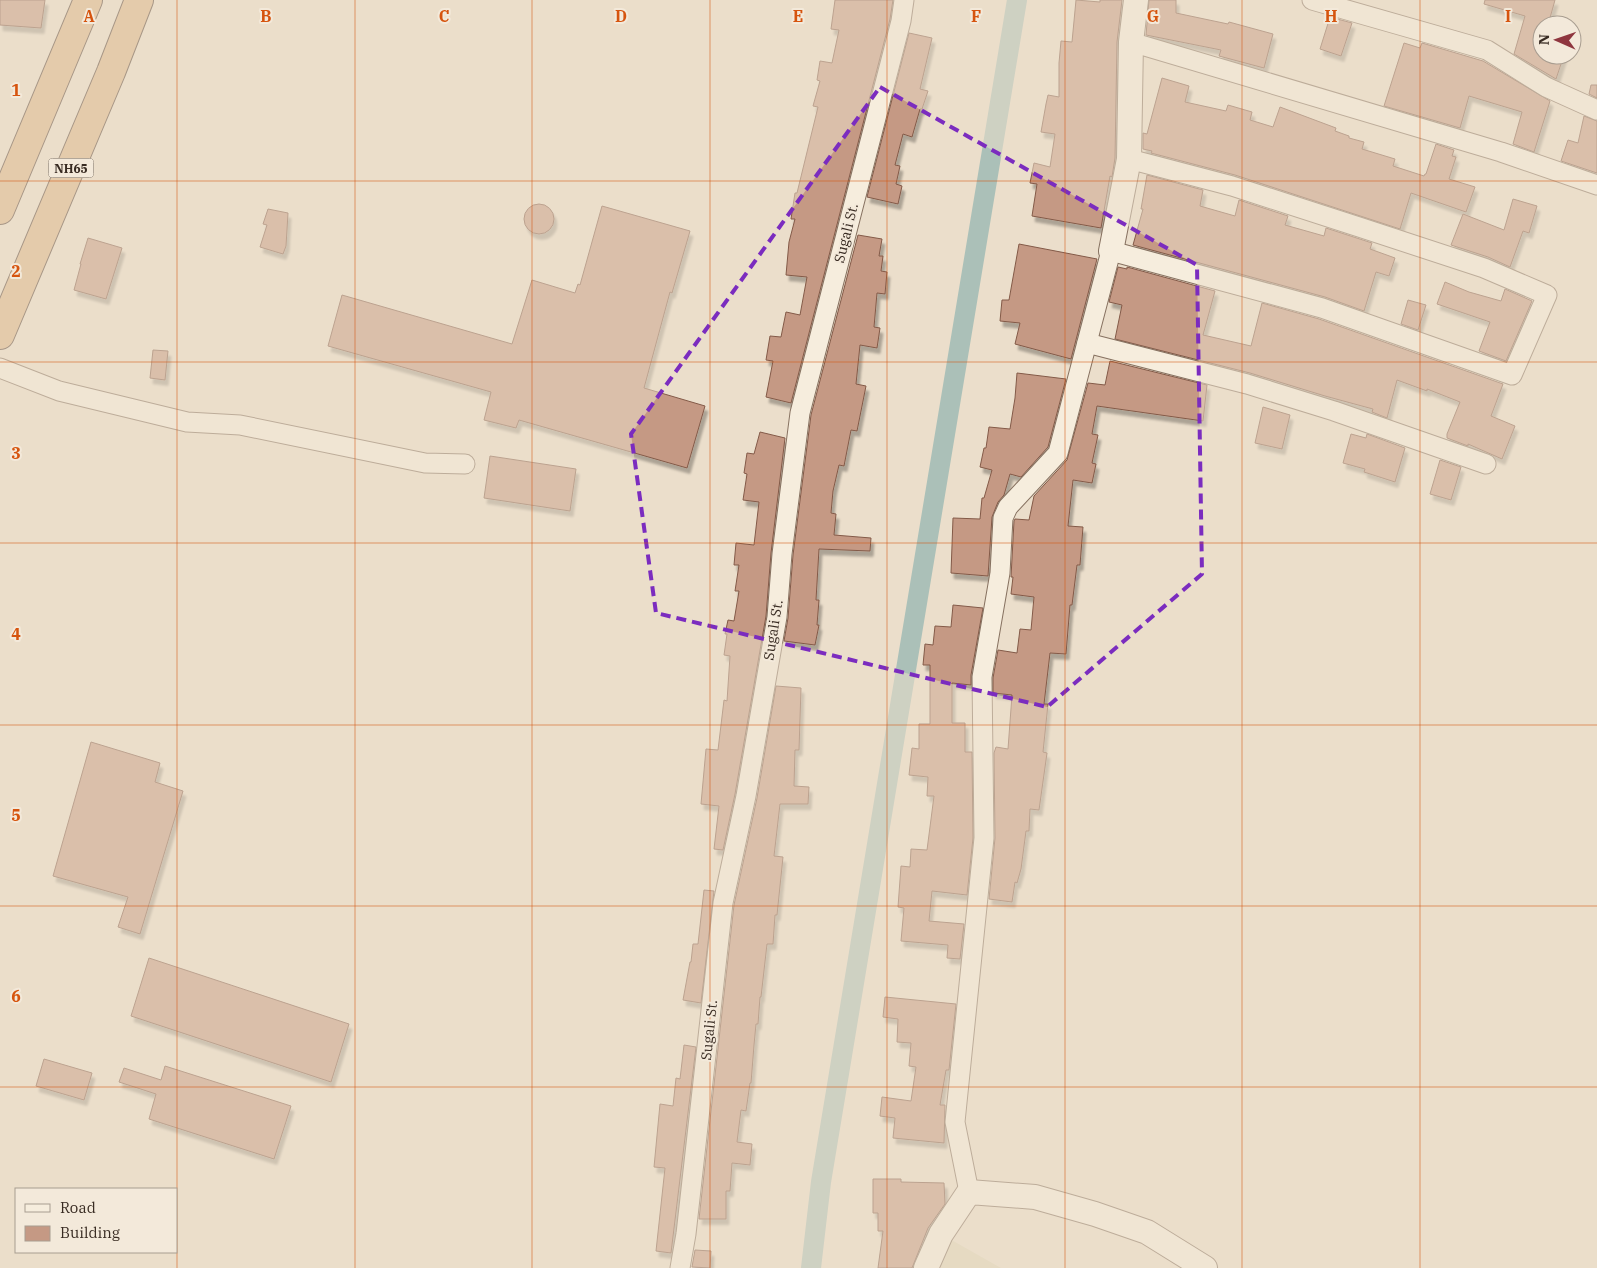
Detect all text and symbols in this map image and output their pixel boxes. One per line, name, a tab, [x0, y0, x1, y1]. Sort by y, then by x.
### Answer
text: A	[83, 6, 95, 26]
text: B	[260, 6, 272, 26]
text: C	[439, 6, 449, 26]
text: D	[615, 6, 627, 26]
text: E	[793, 6, 803, 26]
text: F	[971, 6, 981, 26]
text: G	[1147, 6, 1159, 26]
text: H	[1325, 6, 1338, 26]
text: I	[1505, 6, 1511, 26]
north arrow	[1532, 15, 1582, 65]
text: N	[1535, 34, 1553, 45]
text: 1	[11, 80, 21, 100]
road number: NH65	[48, 158, 94, 178]
street label: Sugali St.	[830, 201, 862, 265]
text: 2	[11, 261, 21, 281]
text: 3	[11, 443, 21, 463]
street label: Sugali St.	[759, 598, 787, 662]
text: 4	[11, 624, 21, 644]
text: 5	[11, 805, 21, 825]
text: 6	[11, 986, 21, 1006]
street label: Sugali St.	[697, 999, 721, 1061]
legend	[15, 1188, 178, 1253]
text: Road	[60, 1198, 96, 1217]
text: Building	[60, 1223, 120, 1242]

